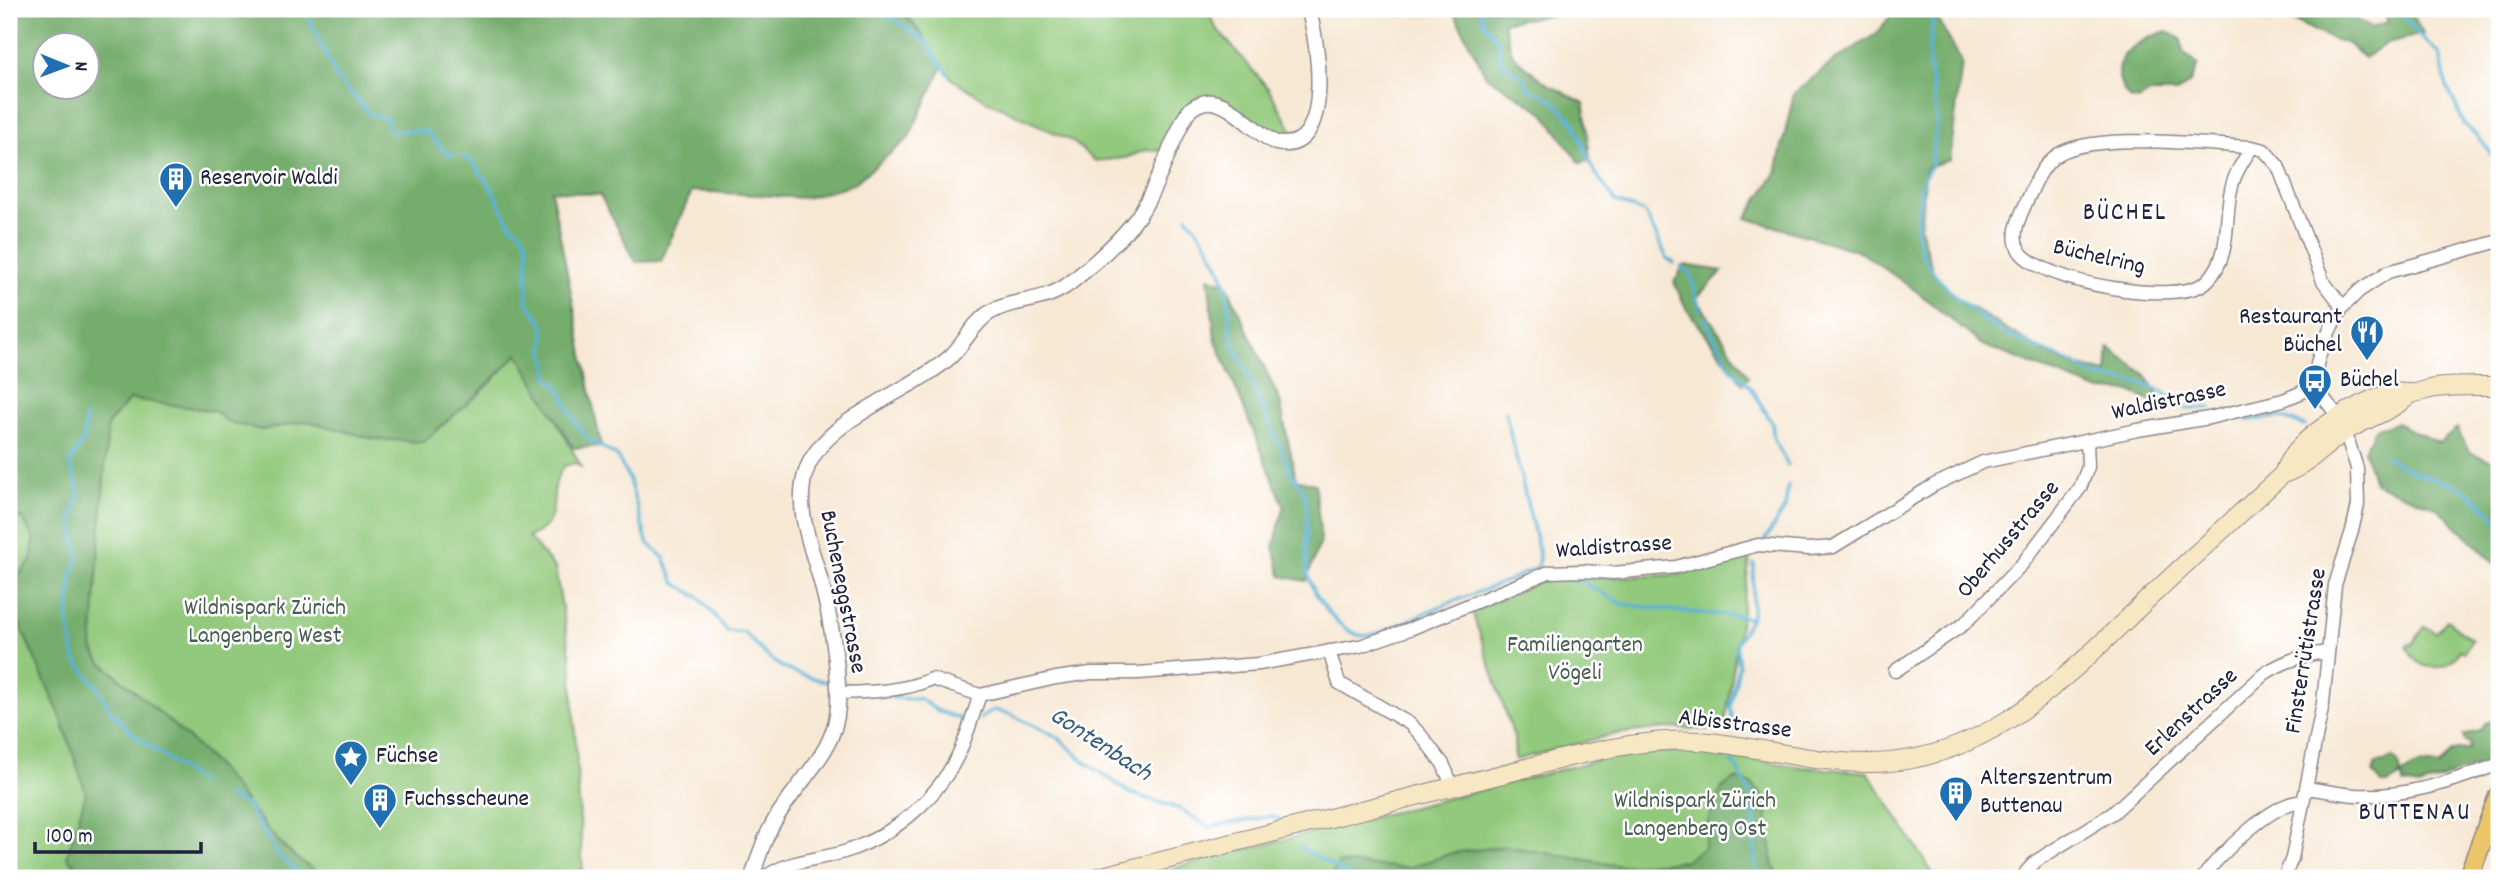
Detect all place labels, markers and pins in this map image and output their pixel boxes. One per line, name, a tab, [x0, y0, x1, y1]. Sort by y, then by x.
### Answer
building icon: Reservoir Waldi	[157, 160, 195, 209]
place label: Reservoir Waldi	[200, 162, 338, 196]
place label: Restaurant Büchel	[2239, 301, 2342, 363]
restaurant icon: Restaurant Büchel	[2348, 313, 2386, 362]
bus stop icon: Büchel	[2296, 362, 2334, 411]
place label: Büchel	[2340, 364, 2399, 398]
place icon: Füchse	[332, 738, 370, 787]
place label: Füchse	[376, 740, 438, 774]
place label: Alterszentrum Buttenau	[1980, 762, 2113, 824]
building icon: Alterszentrum Buttenau	[1937, 774, 1975, 823]
building icon: Fuchsscheune	[361, 781, 399, 830]
place label: Fuchsscheune	[404, 783, 529, 817]

